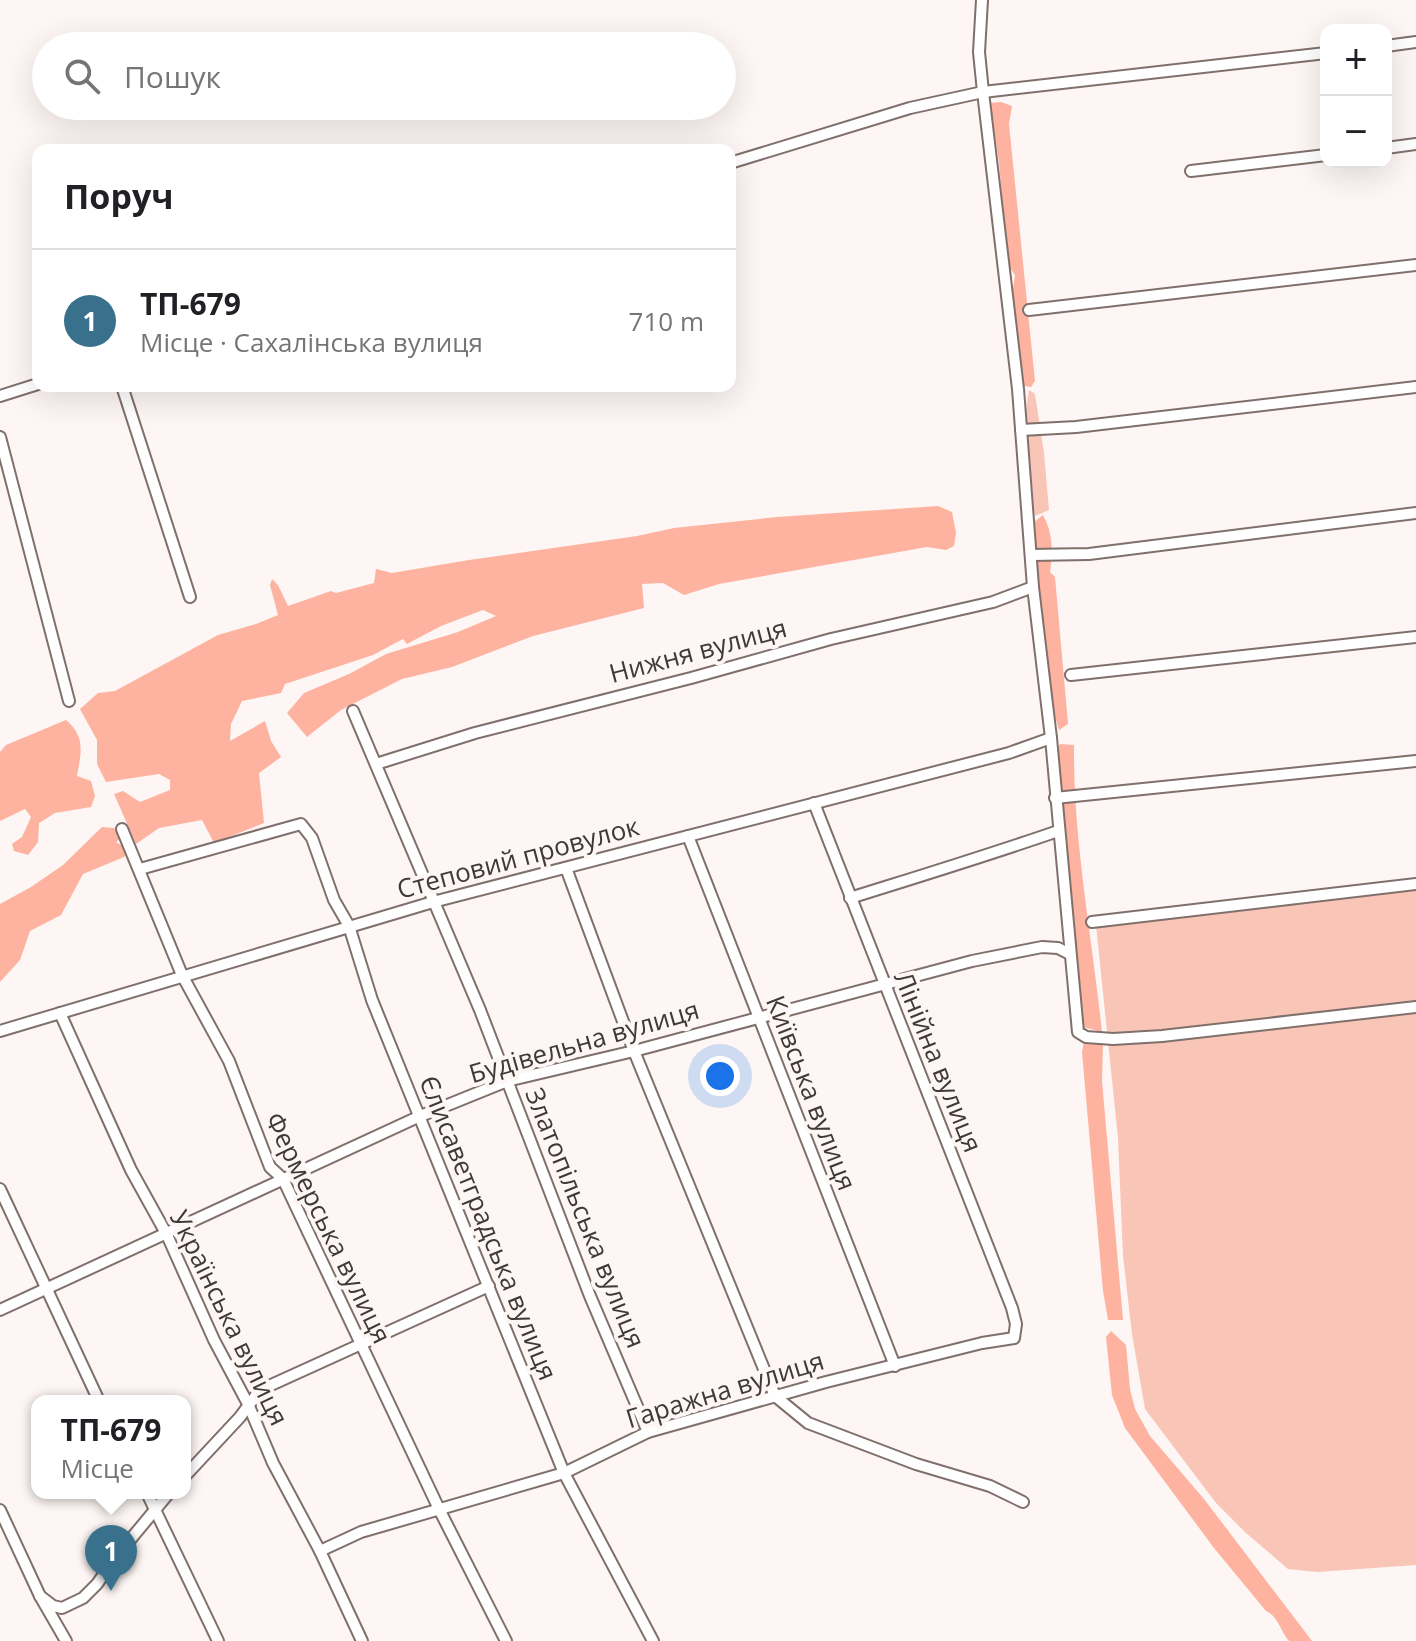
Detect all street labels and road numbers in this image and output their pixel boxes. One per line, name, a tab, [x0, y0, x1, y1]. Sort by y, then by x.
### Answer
street label: Нижня вулиця	[605, 609, 791, 691]
street label: Степовий провулок	[393, 807, 643, 907]
street label: Лінійна вулиця	[886, 966, 992, 1157]
street label: Київська вулиця	[758, 990, 866, 1195]
street label: Будівельна вулиця	[464, 991, 703, 1091]
street label: Єлисаветградська вулиця	[411, 1070, 567, 1385]
street label: Златопільська вулиця	[517, 1082, 655, 1353]
street label: Фермерська вулиця	[257, 1106, 401, 1349]
street label: Українська вулиця	[162, 1204, 298, 1431]
street label: Гаражна вулиця	[621, 1342, 828, 1436]

